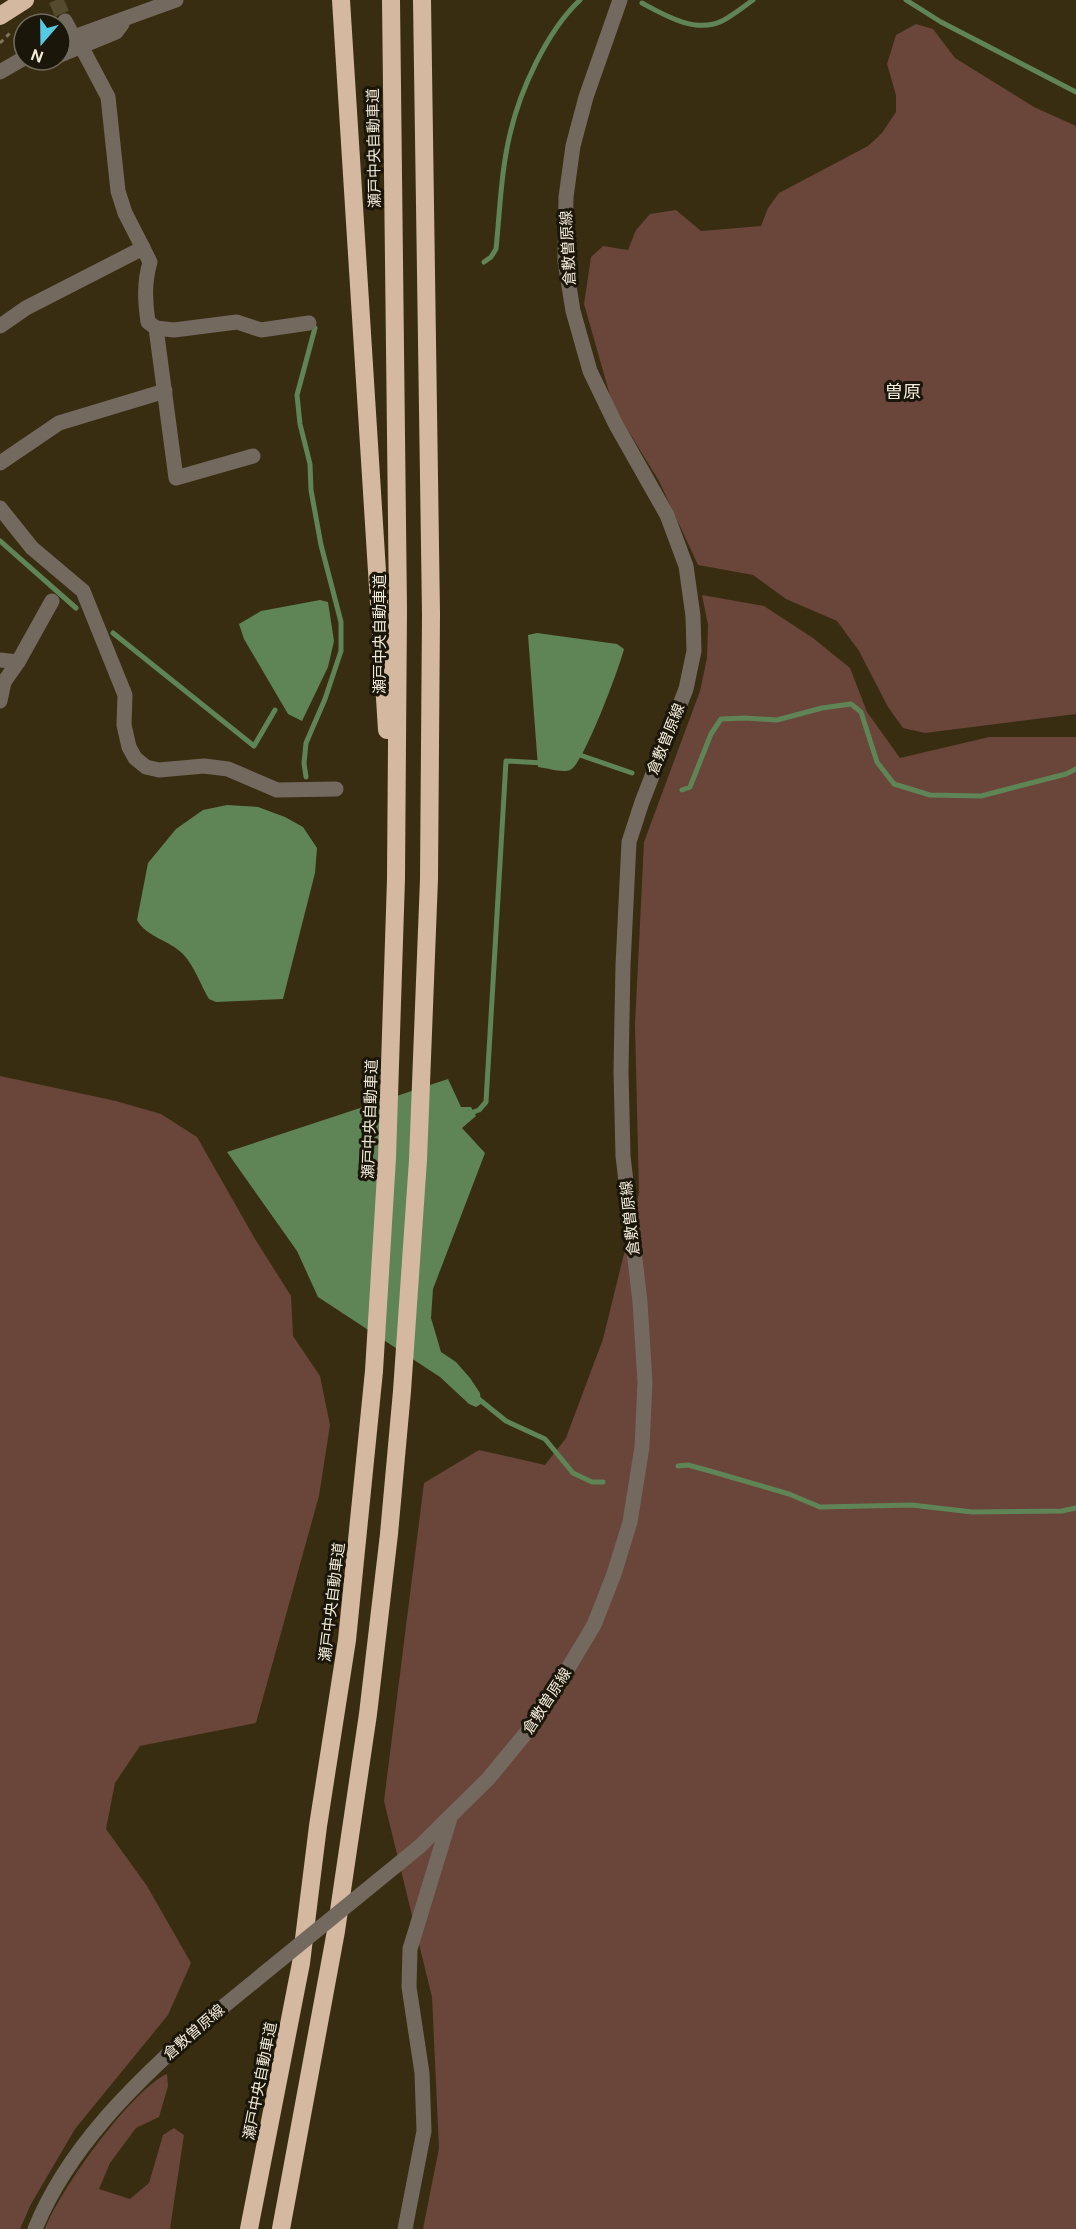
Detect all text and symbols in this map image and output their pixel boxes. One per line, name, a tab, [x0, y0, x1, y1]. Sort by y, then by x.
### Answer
north arrow	[12, 12, 72, 72]
text: N	[28, 44, 46, 67]
street label: 瀬戸中央自動車道	[363, 88, 385, 208]
street label: 倉敷曽原線	[556, 210, 580, 286]
district label: 曽原	[885, 380, 921, 404]
street label: 瀬戸中央自動車道	[370, 574, 390, 694]
street label: 倉敷曽原線	[643, 700, 689, 778]
street label: 瀬戸中央自動車道	[358, 1059, 382, 1179]
street label: 倉敷曽原線	[616, 1180, 644, 1256]
street label: 瀬戸中央自動車道	[315, 1541, 349, 1663]
street label: 倉敷曽原線	[518, 1664, 576, 1738]
street label: 倉敷曽原線	[159, 2000, 229, 2064]
street label: 瀬戸中央自動車道	[239, 2020, 281, 2142]

